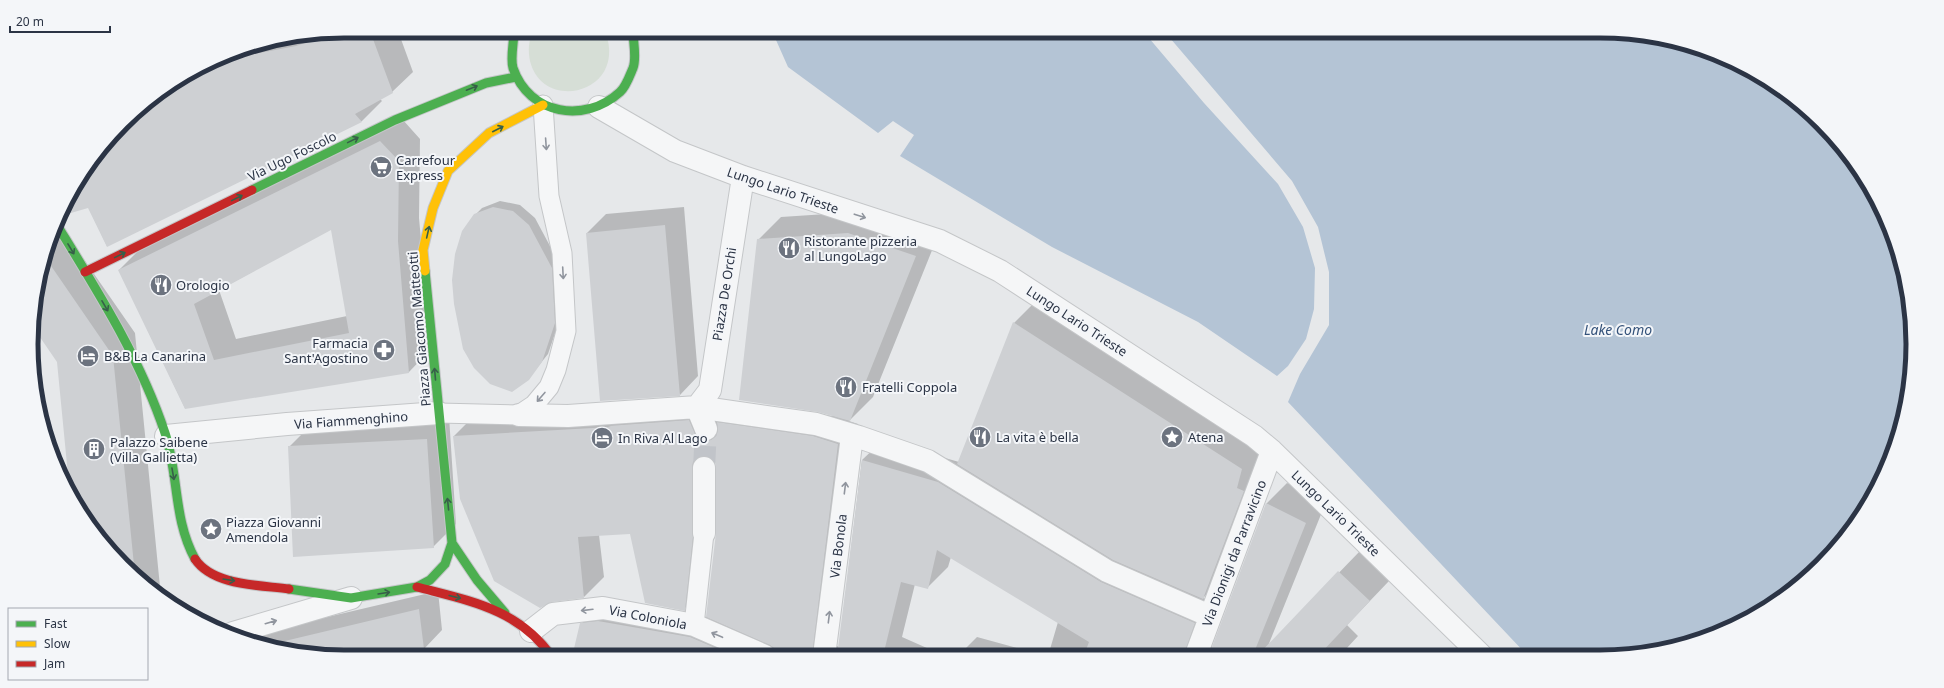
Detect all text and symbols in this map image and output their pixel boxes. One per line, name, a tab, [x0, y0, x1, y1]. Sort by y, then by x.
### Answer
scale bar	[10, 8, 110, 34]
text: 20 m	[16, 13, 44, 30]
one-way arrow	[466, 84, 478, 92]
one-way arrow	[492, 124, 504, 132]
street label: Via Ugo Foscolo	[245, 127, 340, 185]
one-way arrow	[347, 136, 359, 143]
one-way arrow	[542, 137, 549, 150]
place label: Carrefour Express	[396, 151, 456, 184]
supermarket icon: Carrefour Express	[368, 154, 394, 180]
street label: Lungo Lario Trieste	[725, 162, 841, 218]
one-way arrow	[231, 194, 243, 201]
one-way arrow	[854, 212, 866, 220]
one-way arrow	[424, 225, 432, 238]
place label: Ristorante pizzeria al LungoLago	[804, 232, 917, 265]
restaurant icon: Ristorante pizzeria al LungoLago	[776, 235, 802, 261]
one-way arrow	[68, 243, 76, 255]
street label: Piazza De Orchi	[708, 246, 740, 342]
one-way arrow	[114, 251, 126, 258]
street label: Piazza Giacomo Matteotti	[403, 251, 435, 407]
one-way arrow	[559, 266, 566, 279]
restaurant icon: Orologio	[148, 272, 174, 298]
place label: Orologio	[176, 276, 230, 294]
street label: Lungo Lario Trieste	[1023, 282, 1131, 360]
one-way arrow	[101, 300, 109, 312]
water label: Lake Como	[1584, 320, 1652, 339]
place label: Farmacia Sant'Agostino	[284, 334, 368, 367]
pharmacy icon: Farmacia Sant'Agostino	[371, 337, 397, 363]
hotel icon: B&B La Canarina	[75, 343, 101, 369]
place label: B&B La Canarina	[104, 347, 206, 365]
one-way arrow	[431, 368, 439, 381]
restaurant icon: Fratelli Coppola	[833, 374, 859, 400]
place label: Fratelli Coppola	[862, 378, 957, 396]
one-way arrow	[536, 392, 545, 402]
street label: Via Fiammenghino	[293, 407, 409, 433]
restaurant icon: La vita è bella	[967, 424, 993, 450]
place icon: Atena	[1159, 424, 1185, 450]
hotel icon: In Riva Al Lago	[589, 425, 615, 451]
place label: La vita è bella	[996, 428, 1079, 446]
place label: Atena	[1188, 428, 1224, 446]
place label: In Riva Al Lago	[618, 429, 708, 447]
place label: Palazzo Saibene (Villa Gallietta)	[110, 433, 208, 466]
building icon: Palazzo Saibene (Villa Gallietta)	[81, 436, 107, 462]
street label: Lungo Lario Trieste	[1288, 466, 1384, 560]
one-way arrow	[169, 467, 177, 480]
street label: Via Dionigi da Parravicino	[1198, 477, 1270, 629]
one-way arrow	[841, 482, 849, 495]
one-way arrow	[444, 498, 451, 511]
place label: Piazza Giovanni Amendola	[226, 513, 321, 546]
street label: Via Bonola	[825, 513, 851, 579]
place icon: Piazza Giovanni Amendola	[198, 516, 224, 542]
one-way arrow	[222, 577, 235, 585]
one-way arrow	[377, 589, 390, 597]
one-way arrow	[448, 593, 461, 601]
street label: Via Coloniola	[607, 601, 689, 633]
one-way arrow	[581, 606, 594, 614]
legend	[8, 608, 148, 680]
one-way arrow	[825, 611, 833, 624]
text: Fast	[44, 615, 68, 632]
one-way arrow	[264, 618, 277, 625]
one-way arrow	[711, 631, 723, 638]
text: Slow	[44, 635, 71, 652]
text: Jam	[43, 655, 65, 672]

